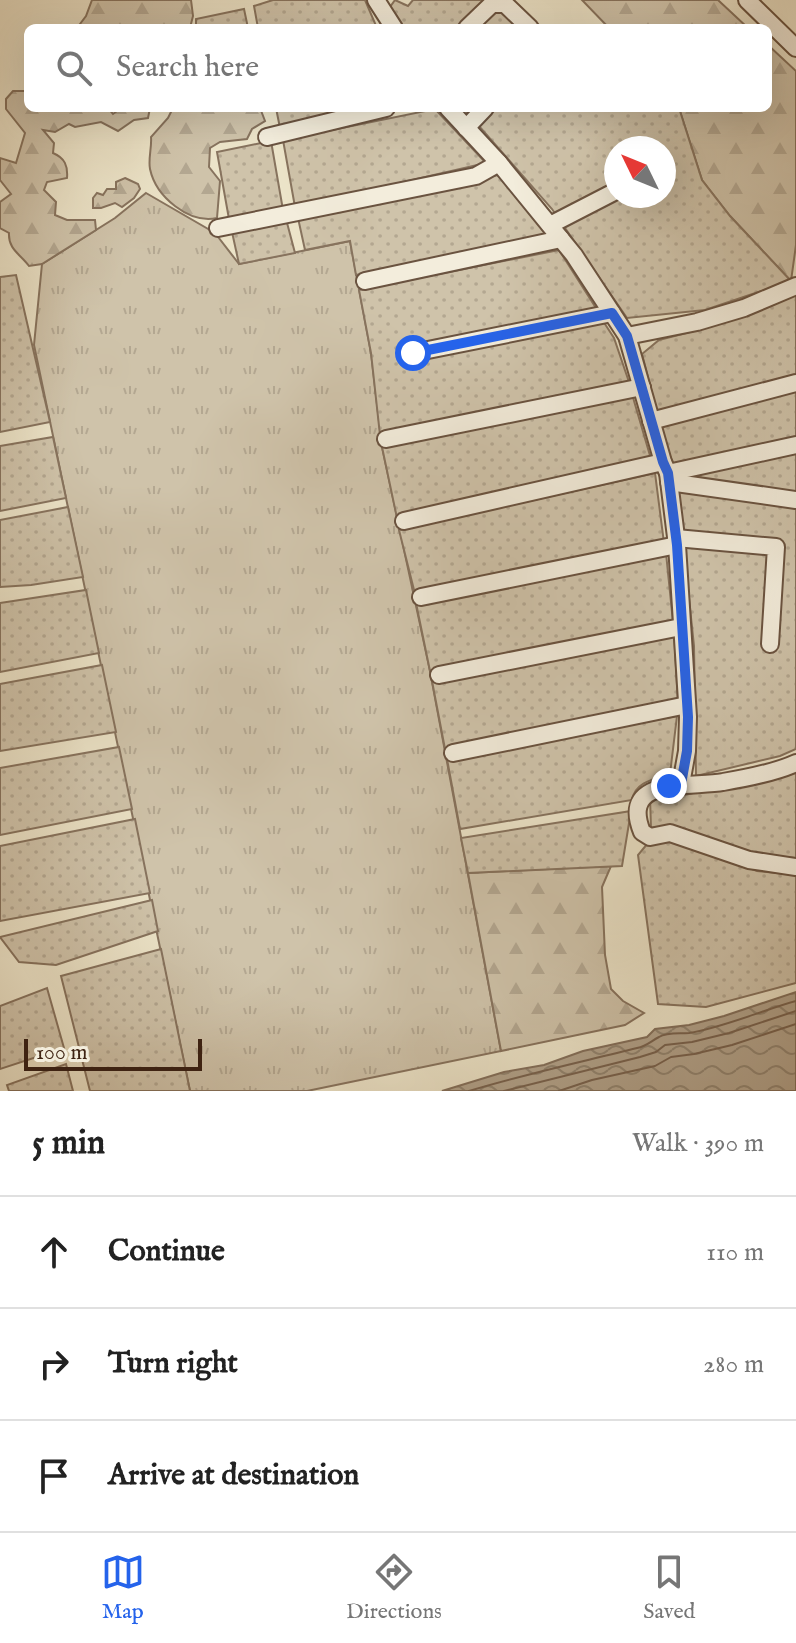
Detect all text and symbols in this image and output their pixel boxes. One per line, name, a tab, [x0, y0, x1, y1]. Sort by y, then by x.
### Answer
search box	[24, 24, 772, 112]
icon: search	[52, 46, 96, 90]
text: Search here	[116, 49, 259, 87]
north arrow	[604, 136, 676, 208]
route start	[395, 335, 431, 371]
route end	[651, 768, 687, 804]
scale bar	[24, 1035, 202, 1071]
text: 100 m	[36, 1039, 88, 1067]
text: 5 min	[32, 1122, 105, 1165]
text: Walk · 390 m	[632, 1127, 764, 1160]
icon: ahead	[32, 1230, 76, 1274]
text: Continue	[108, 1233, 225, 1271]
text: 110 m	[706, 1236, 764, 1269]
icon: right	[32, 1342, 76, 1386]
text: Turn right	[108, 1345, 238, 1383]
text: 280 m	[703, 1348, 764, 1381]
icon: arrive	[32, 1454, 76, 1498]
text: Arrive at destination	[108, 1457, 359, 1495]
tab: Map	[101, 1550, 145, 1626]
tab: Directions	[346, 1550, 442, 1626]
tab: Saved	[643, 1550, 695, 1626]

